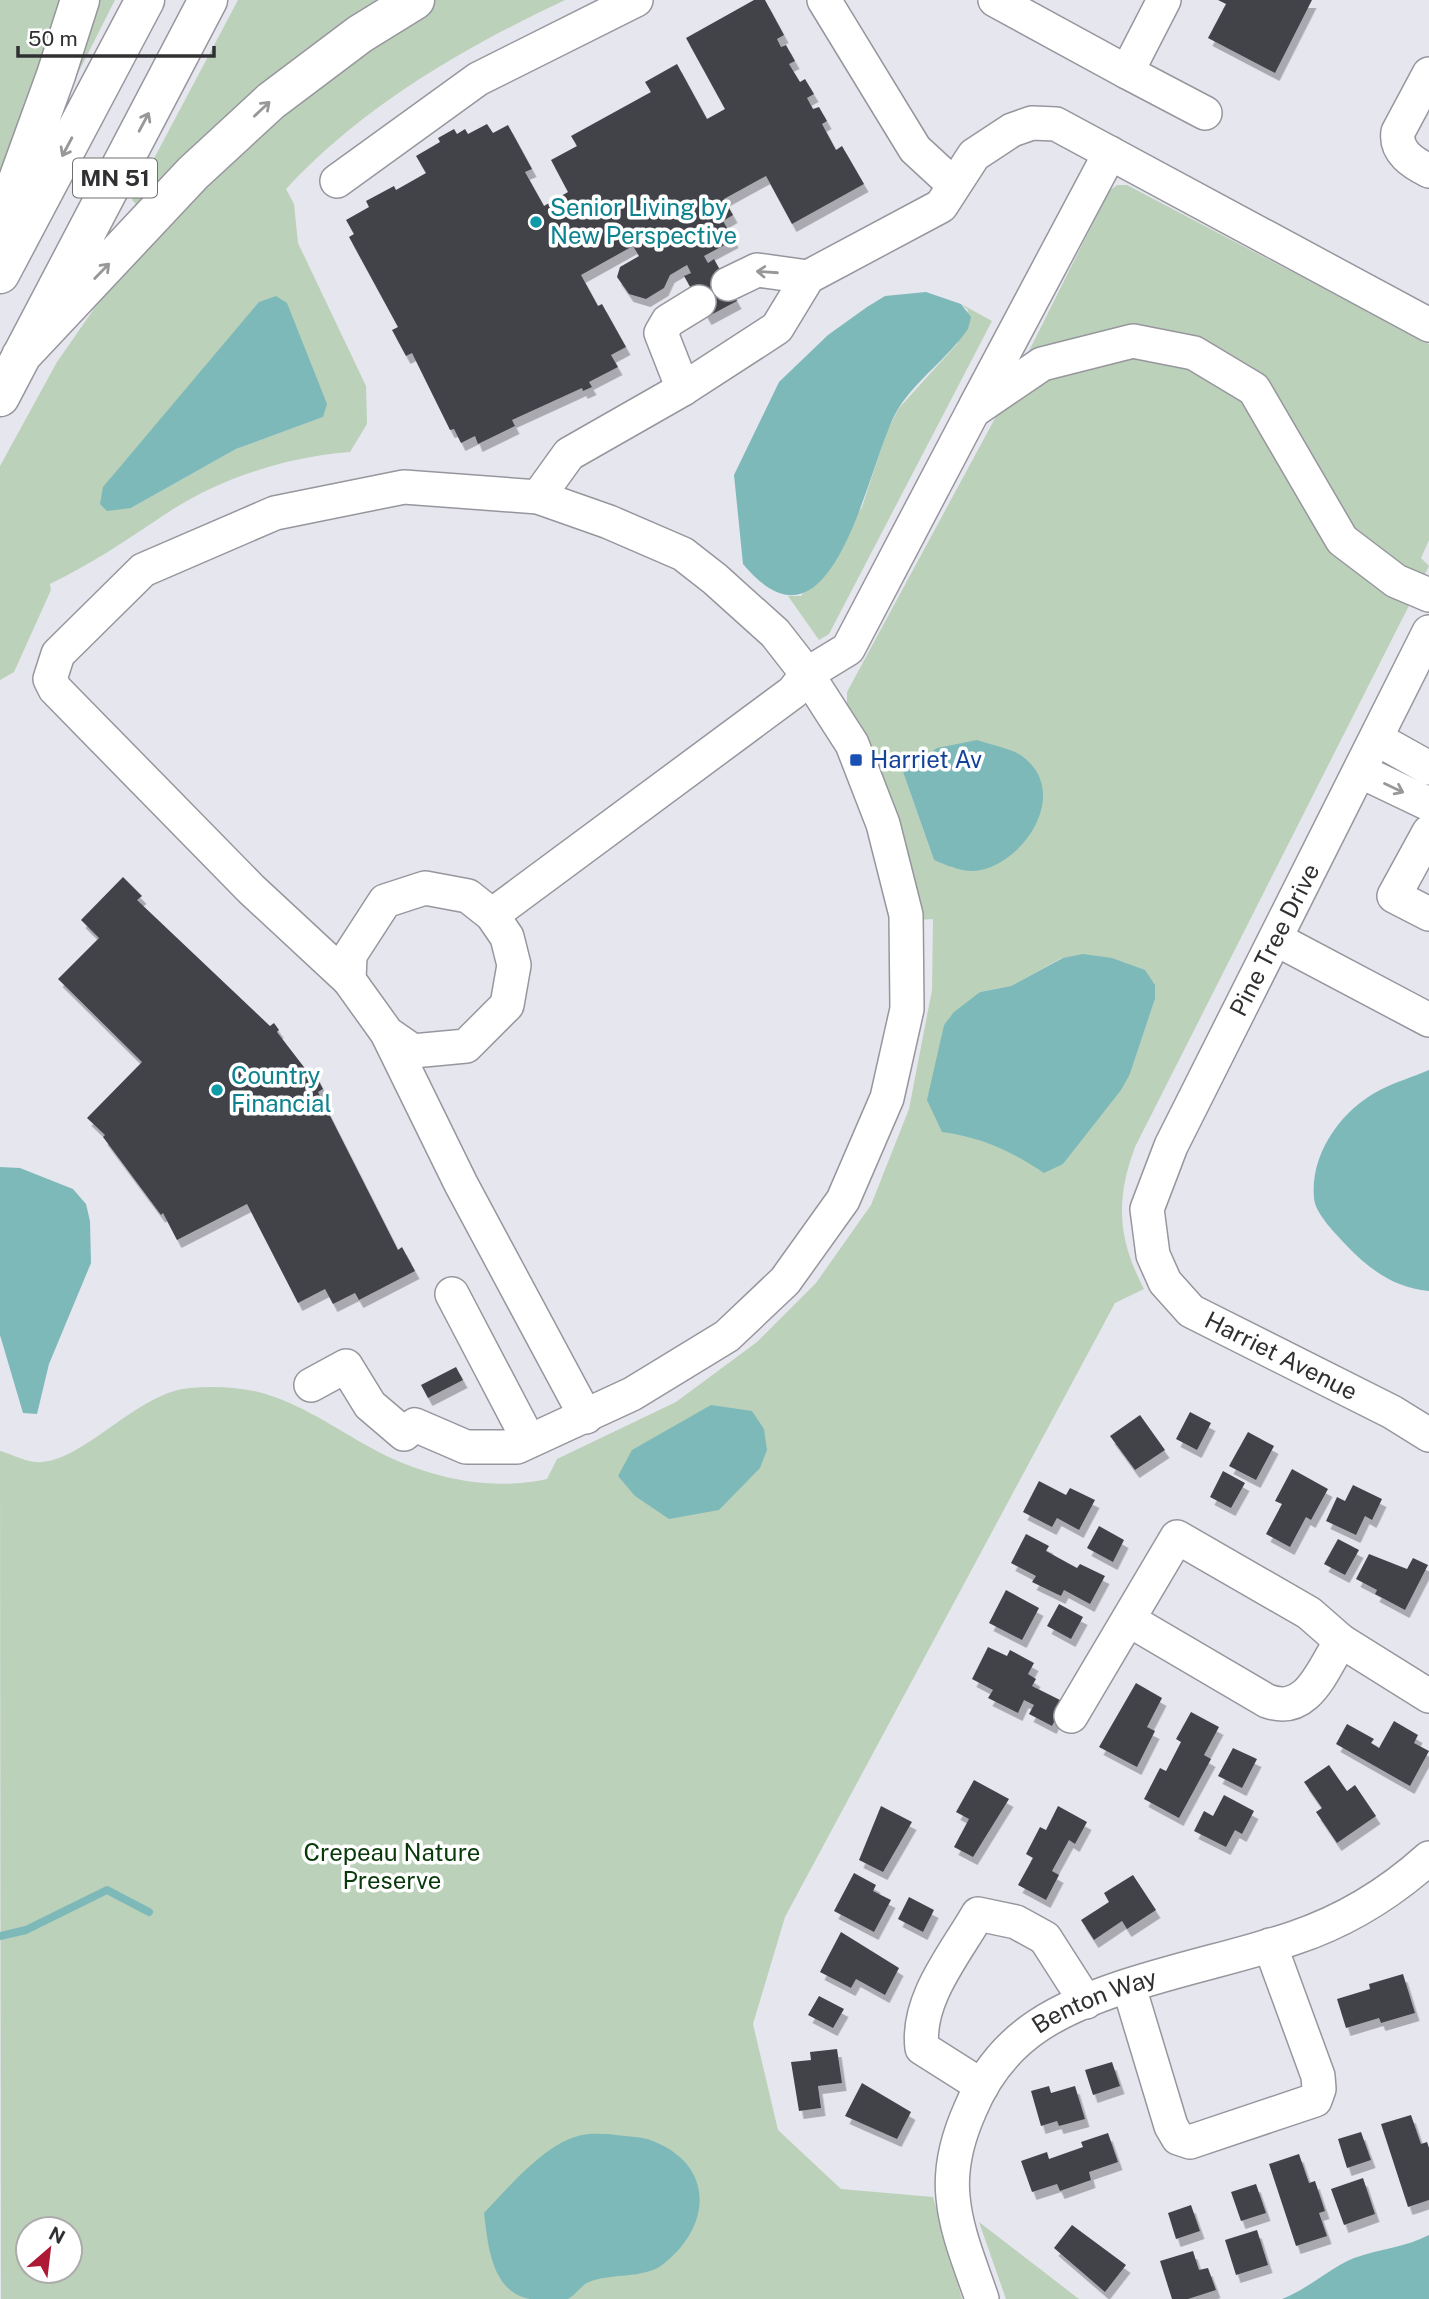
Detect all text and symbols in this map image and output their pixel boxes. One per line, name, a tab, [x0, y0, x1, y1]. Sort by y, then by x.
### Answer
scale bar	[18, 14, 214, 58]
text: 50 m	[28, 26, 78, 51]
one-way arrow	[253, 101, 271, 117]
one-way arrow	[138, 112, 151, 133]
one-way arrow	[60, 136, 73, 157]
road number: MN 51	[73, 158, 157, 197]
place label: Senior Living by New Perspective	[550, 193, 737, 249]
marker: Senior Living by New Perspective	[528, 214, 544, 230]
one-way arrow	[94, 263, 111, 280]
one-way arrow	[756, 265, 779, 278]
place label: Harriet Av	[870, 745, 982, 773]
marker: Harriet Av	[848, 752, 864, 768]
one-way arrow	[1383, 782, 1405, 795]
street label: Pine Tree Drive	[1224, 859, 1325, 1020]
place label: Country Financial	[231, 1061, 332, 1117]
marker: Country Financial	[209, 1082, 225, 1098]
street label: Harriet Avenue	[1200, 1305, 1362, 1405]
park label: Crepeau Nature Preserve	[304, 1838, 480, 1894]
street label: Benton Way	[1026, 1962, 1160, 2039]
north arrow	[14, 2215, 84, 2285]
text: N	[45, 2222, 69, 2248]

